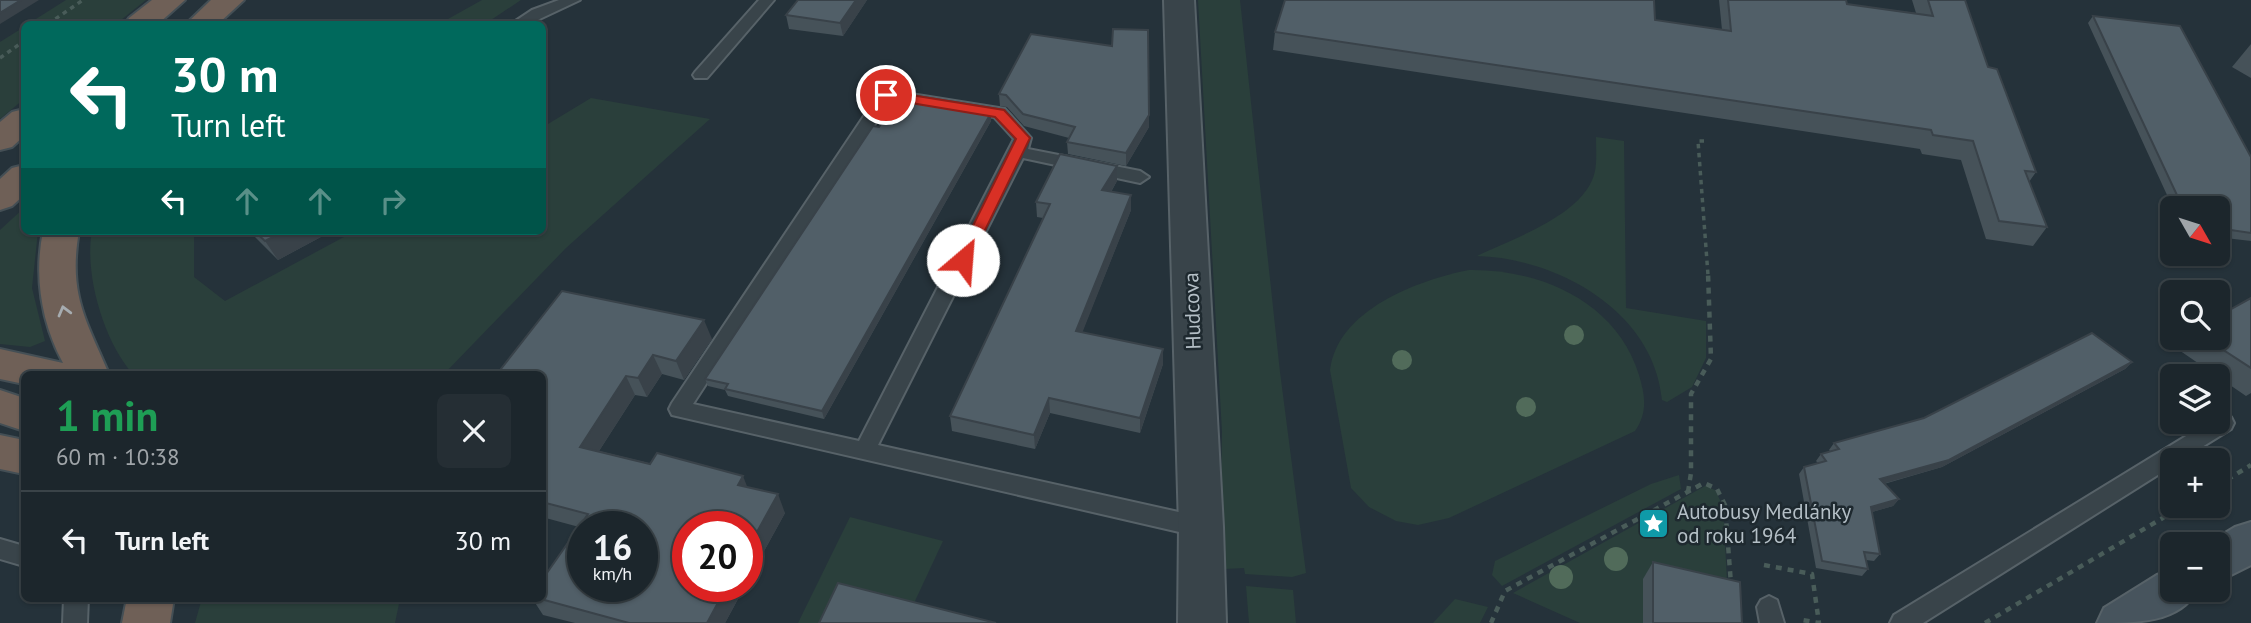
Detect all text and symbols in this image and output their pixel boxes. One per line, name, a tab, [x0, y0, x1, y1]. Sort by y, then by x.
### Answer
text: 30 m	[171, 42, 278, 106]
icon: left	[56, 49, 147, 140]
pin	[856, 65, 916, 125]
icon: arrive	[867, 76, 905, 114]
text: Turn left	[171, 104, 286, 146]
icon: left	[155, 182, 193, 220]
icon: ahead	[228, 182, 266, 220]
icon: ahead	[301, 182, 339, 220]
icon: right	[374, 182, 412, 220]
north arrow	[2160, 196, 2230, 266]
map controls	[2160, 196, 2230, 602]
position arrow	[926, 223, 1000, 297]
street label: Hudcova	[1177, 272, 1207, 350]
button: search	[2160, 280, 2230, 350]
one-way arrow	[58, 306, 72, 318]
button: layers	[2160, 364, 2230, 434]
text: 1 min	[56, 388, 158, 443]
button: close	[437, 394, 511, 468]
text: 60 m · 10:38	[56, 442, 180, 471]
button: +	[2160, 448, 2230, 518]
place label: Autobusy Medlánky od roku 1964	[1677, 498, 1851, 549]
place icon: Autobusy Medlánky od roku 1964	[1637, 506, 1671, 540]
speed limit sign: 20	[672, 511, 763, 602]
icon: left	[56, 521, 94, 559]
text: Turn left	[115, 524, 209, 557]
text: 30 m	[455, 524, 511, 557]
text: 16	[593, 524, 632, 570]
button: −	[2160, 532, 2230, 602]
text: km/h	[593, 562, 632, 585]

